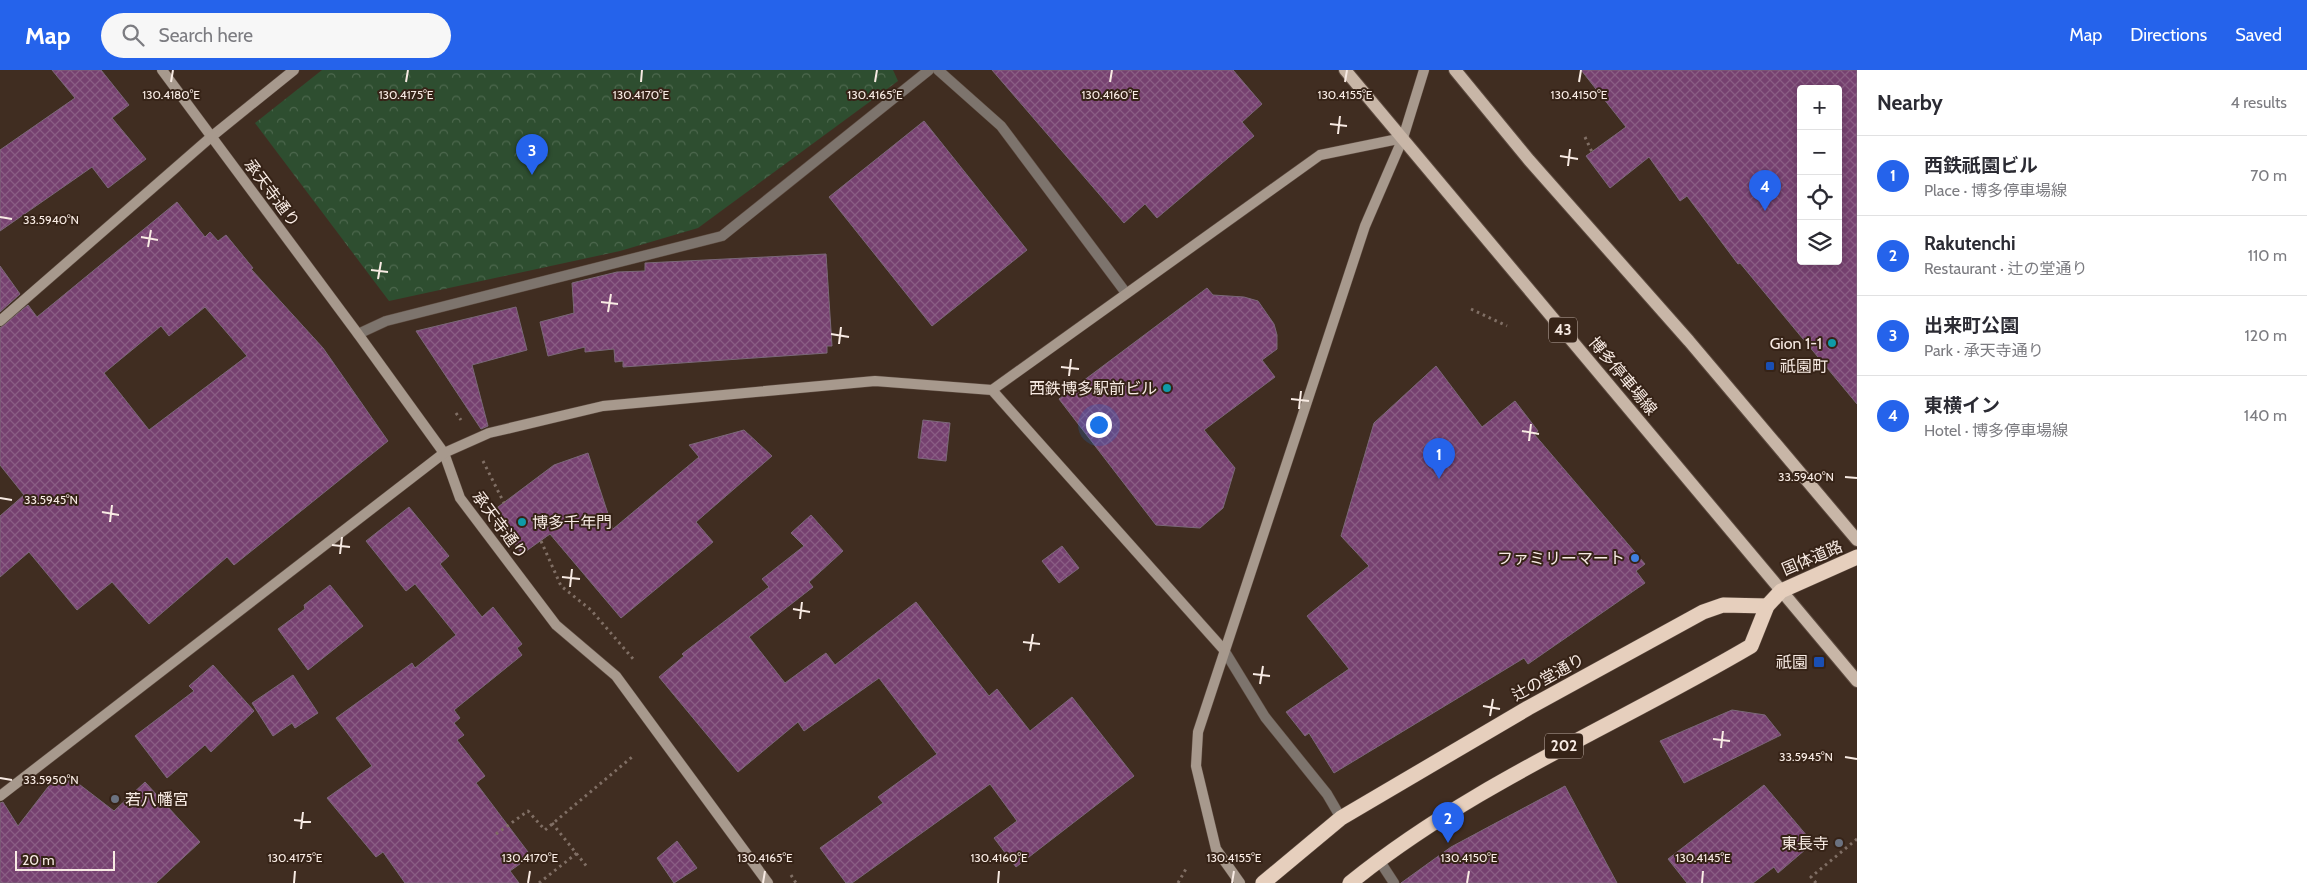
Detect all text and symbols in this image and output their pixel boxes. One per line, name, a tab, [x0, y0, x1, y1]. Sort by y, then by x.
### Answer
search box	[101, 13, 451, 58]
text: Map	[25, 21, 71, 50]
icon: search	[119, 21, 147, 49]
text: Search here	[159, 24, 253, 47]
text: Map	[2069, 24, 2102, 46]
text: Directions	[2130, 24, 2207, 46]
text: Saved	[2235, 24, 2282, 46]
map controls	[1797, 85, 1842, 265]
button: +	[1797, 85, 1842, 130]
text: 130.4180°E	[142, 87, 200, 102]
text: 130.4175°E	[379, 87, 434, 102]
text: 130.4170°E	[613, 87, 670, 102]
text: 130.4165°E	[847, 87, 903, 102]
text: 130.4160°E	[1081, 87, 1139, 102]
text: 130.4155°E	[1317, 87, 1373, 102]
text: 130.4150°E	[1551, 87, 1608, 102]
text: Nearby	[1877, 90, 1943, 115]
text: 4 results	[2230, 93, 2287, 112]
button: −	[1797, 130, 1842, 175]
pin: 3	[516, 134, 548, 175]
text: 西鉄祇園ビル	[1924, 154, 2038, 177]
street label: 承天寺通り	[240, 155, 304, 231]
text: 1	[1890, 166, 1896, 185]
text: 70 m	[2250, 166, 2287, 185]
pin: 4	[1749, 170, 1781, 211]
button: locate	[1797, 175, 1842, 220]
text: Place · 博多停車場線	[1924, 181, 2067, 200]
text: 33.5940°N	[23, 212, 79, 227]
button: layers	[1797, 220, 1842, 265]
text: Rakutenchi	[1924, 232, 2015, 255]
text: 2	[1889, 246, 1897, 265]
text: 110 m	[2248, 246, 2287, 265]
text: Restaurant · 辻の堂通り	[1924, 259, 2087, 278]
text: 出来町公園	[1924, 314, 2019, 337]
road number: 43	[1549, 318, 1577, 342]
text: 3	[1889, 326, 1897, 345]
text: 120 m	[2245, 326, 2287, 345]
street label: 博多停車場線	[1585, 333, 1661, 419]
place label: Gion 1-1	[1770, 334, 1822, 353]
marker: Gion 1-1	[1826, 337, 1838, 349]
text: Park · 承天寺通り	[1924, 341, 2044, 360]
place label: 祇園町	[1780, 357, 1828, 376]
marker: 祇園町	[1764, 360, 1776, 372]
place label: 西鉄博多駅前ビル	[1029, 379, 1157, 398]
marker: 西鉄博多駅前ビル	[1161, 382, 1173, 394]
text: 東横イン	[1924, 394, 2000, 417]
text: 4	[1888, 406, 1898, 425]
text: 140 m	[2244, 406, 2287, 425]
your location	[1086, 412, 1112, 438]
text: Hotel · 博多停車場線	[1924, 421, 2068, 440]
pin: 1	[1423, 438, 1455, 479]
text: 33.5940°N	[1778, 469, 1834, 484]
street label: 承天寺通り	[468, 487, 532, 563]
text: 33.5945°N	[24, 492, 78, 507]
place label: 博多千年門	[532, 513, 612, 532]
marker: 博多千年門	[516, 516, 528, 528]
street label: 国体道路	[1779, 537, 1845, 579]
place label: ファミリーマート	[1497, 549, 1625, 568]
marker: ファミリーマート	[1629, 552, 1641, 564]
street label: 辻の堂通り	[1508, 649, 1588, 705]
place label: 祇園	[1776, 653, 1808, 672]
marker: 祇園	[1812, 655, 1826, 669]
road number: 202	[1545, 734, 1583, 758]
text: 33.5945°N	[1779, 749, 1833, 764]
text: 33.5950°N	[23, 772, 79, 787]
place label: 若八幡宮	[125, 790, 189, 809]
marker: 若八幡宮	[109, 793, 121, 805]
pin: 2	[1432, 802, 1464, 843]
place label: 東長寺	[1781, 834, 1829, 853]
marker: 東長寺	[1833, 837, 1845, 849]
scale bar	[15, 848, 115, 871]
text: 130.4175°E	[268, 850, 323, 865]
text: 130.4170°E	[502, 850, 559, 865]
text: 130.4165°E	[737, 850, 793, 865]
text: 130.4160°E	[970, 850, 1028, 865]
text: 130.4155°E	[1206, 850, 1262, 865]
text: 130.4150°E	[1441, 850, 1498, 865]
text: 130.4145°E	[1675, 850, 1731, 865]
text: 20 m	[22, 851, 55, 869]

